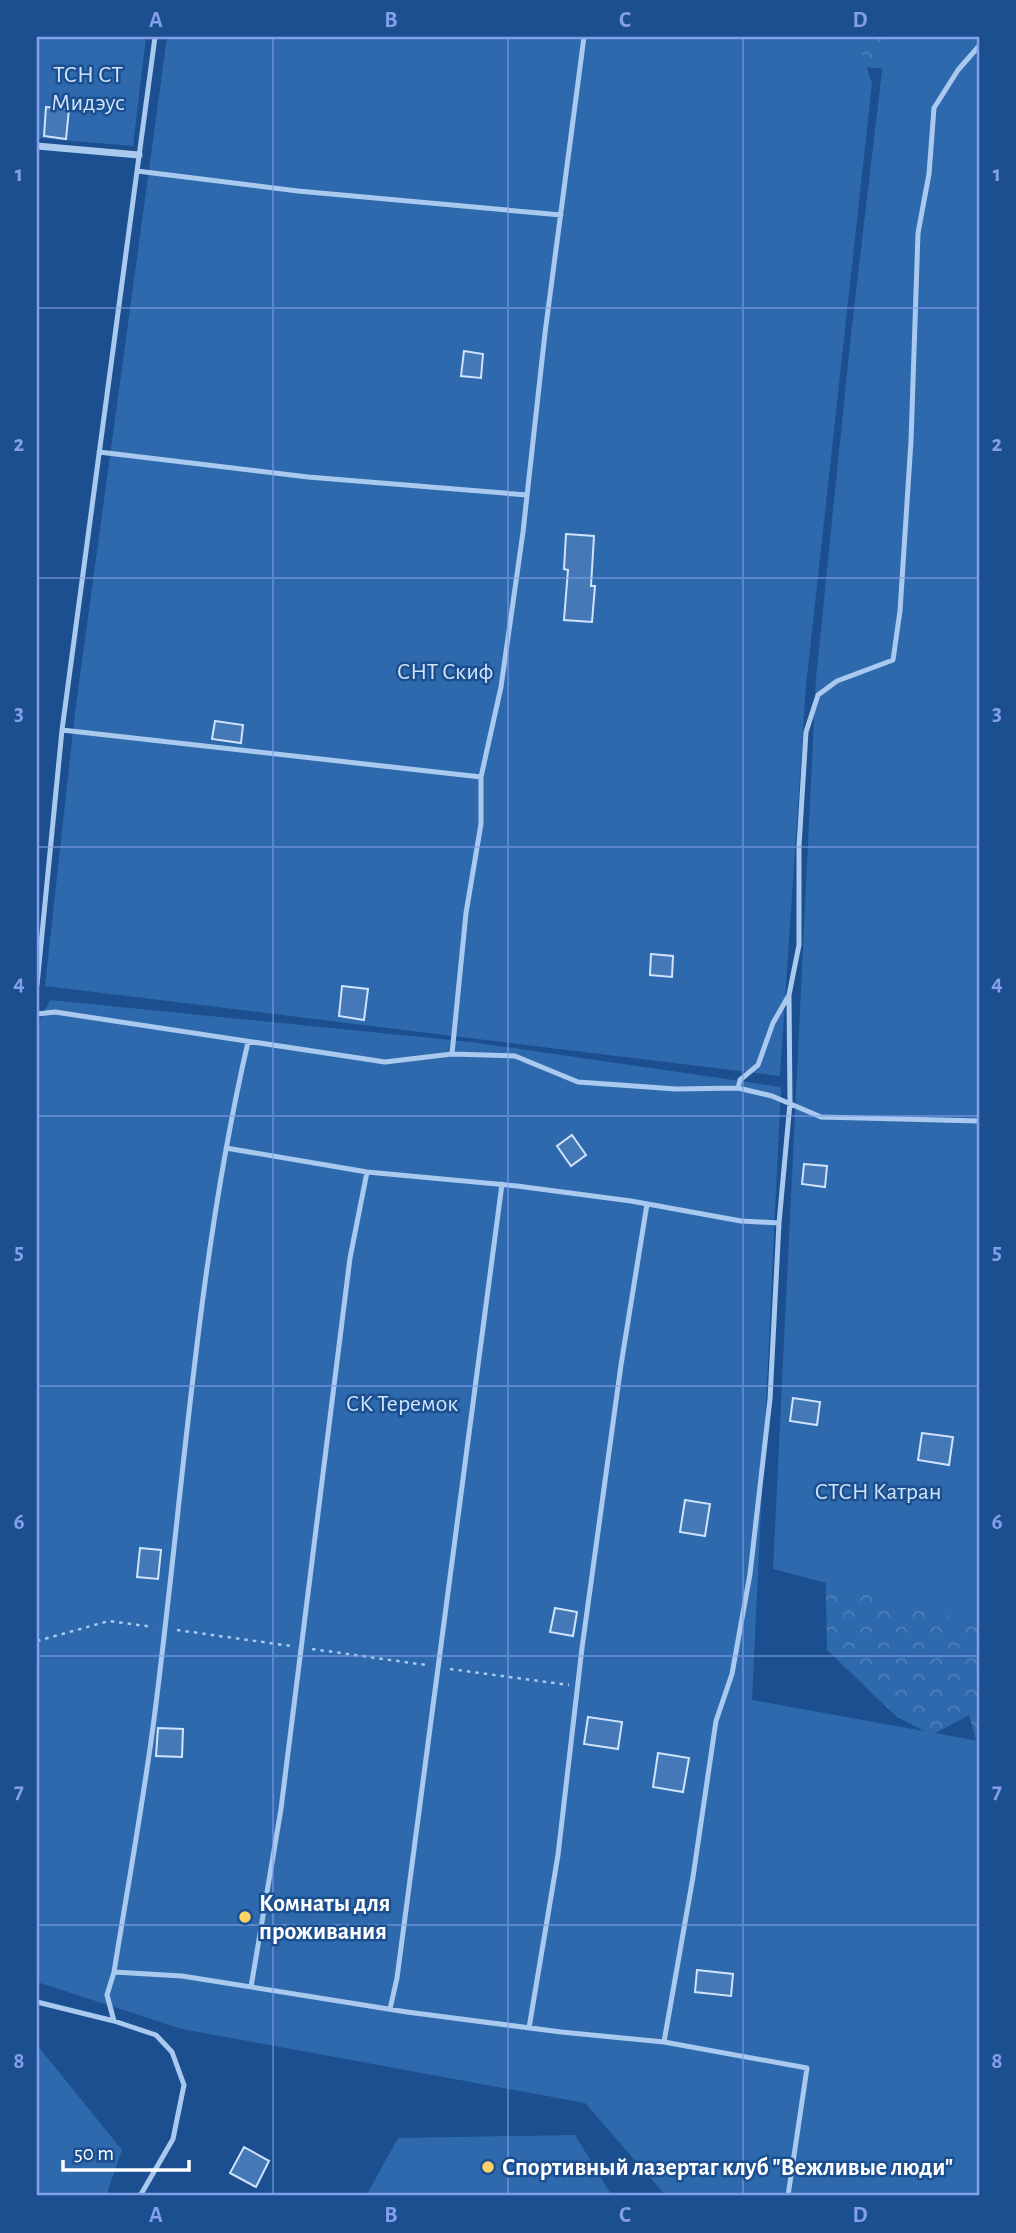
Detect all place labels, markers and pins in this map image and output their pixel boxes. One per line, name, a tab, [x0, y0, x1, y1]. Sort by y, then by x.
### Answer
place label: Комнаты для проживания	[259, 1892, 390, 1944]
marker: Комнаты для проживания	[237, 1909, 253, 1925]
place label: Спортивный лазертаг клуб "Вежливые люди"	[502, 2156, 953, 2180]
marker: Спортивный лазертаг клуб "Вежливые люди"	[480, 2159, 496, 2175]

